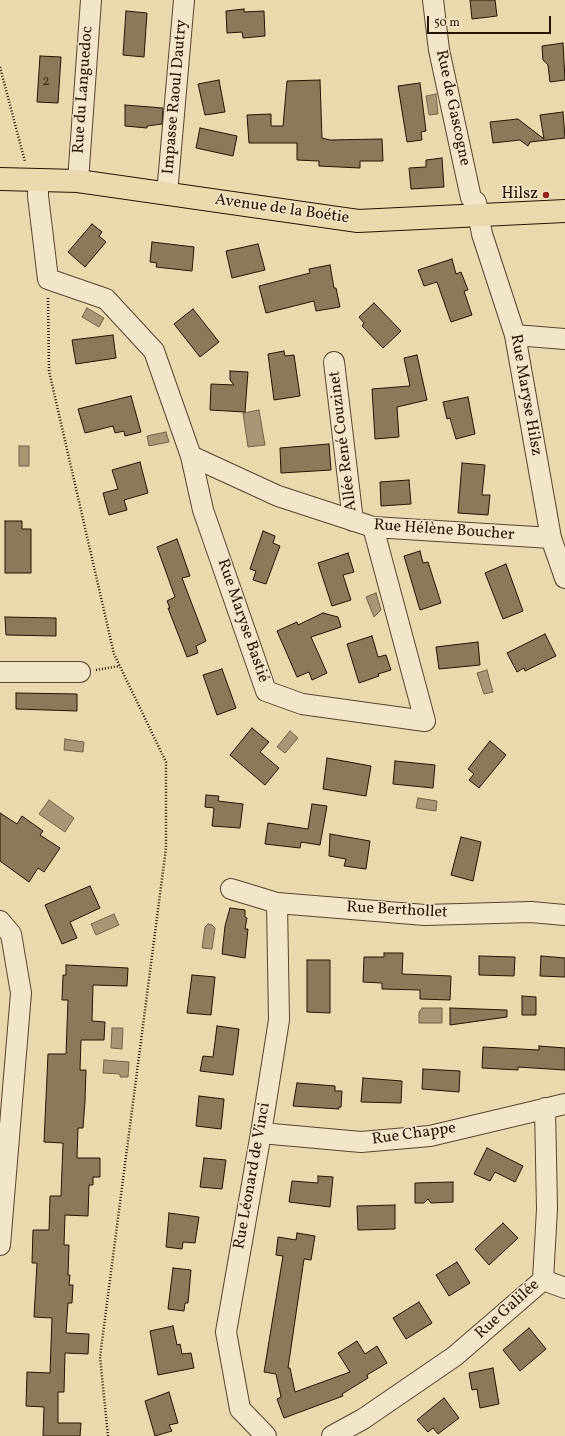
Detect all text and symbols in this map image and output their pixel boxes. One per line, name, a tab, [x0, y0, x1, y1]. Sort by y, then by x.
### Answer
scale bar	[429, 8, 553, 34]
text: 50 m	[434, 15, 460, 31]
street label: Impasse Raoul Dautry	[160, 19, 192, 175]
street label: Rue du Languedoc	[70, 26, 98, 154]
street label: Rue de Gascogne	[430, 48, 474, 168]
house number: 2	[42, 74, 50, 90]
place label: Hilsz	[501, 185, 538, 205]
marker: Hilsz	[541, 190, 551, 200]
street label: Avenue de la Boétie	[214, 191, 350, 229]
street label: Rue Maryse Hilsz	[505, 333, 545, 457]
street label: Allée René Couzinet	[326, 370, 362, 512]
street label: Rue Hélène Boucher	[373, 516, 515, 546]
street label: Rue Maryse Bastié	[212, 557, 272, 685]
street label: Rue Berthollet	[346, 899, 448, 923]
street label: Rue Léonard de Vinci	[231, 1101, 275, 1251]
street label: Rue Chappe	[371, 1120, 457, 1150]
street label: Rue Galilée	[472, 1276, 544, 1344]

